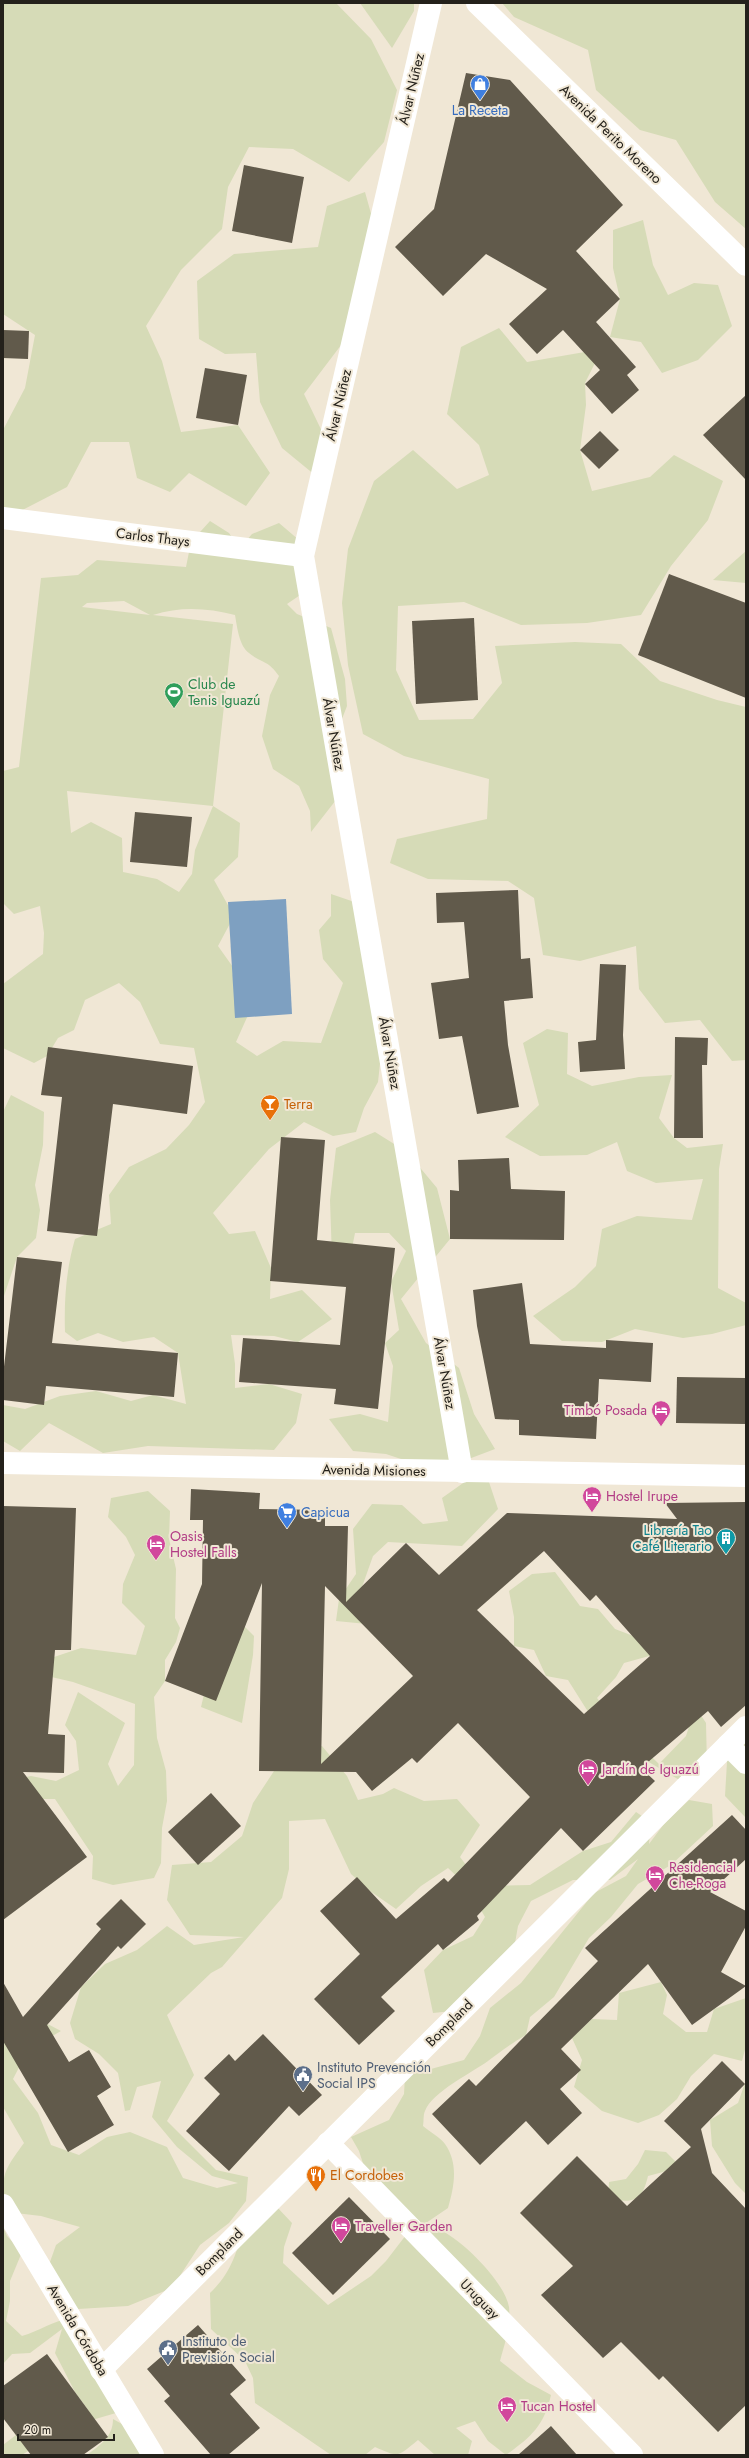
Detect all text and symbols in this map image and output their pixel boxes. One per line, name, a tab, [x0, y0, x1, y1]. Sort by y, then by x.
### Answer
street label: Álvar Núñez	[393, 50, 429, 127]
shop icon: La Receta	[469, 73, 491, 101]
street label: Avenida Perito Moreno	[555, 80, 667, 188]
place label: La Receta	[452, 100, 508, 120]
street label: Álvar Núñez	[320, 366, 356, 443]
street label: Carlos Thays	[115, 523, 191, 551]
place label: Club de Tenis Iguazú	[188, 674, 260, 710]
sports icon: Club de Tenis Iguazú	[163, 681, 185, 709]
street label: Álvar Núñez	[318, 696, 350, 772]
street label: Álvar Núñez	[374, 1015, 406, 1091]
bar icon: Terra	[259, 1093, 281, 1121]
place label: Terra	[284, 1094, 313, 1114]
street label: Álvar Núñez	[429, 1335, 461, 1411]
hotel icon: Timbó Posada	[650, 1399, 672, 1427]
place label: Timbó Posada	[564, 1400, 647, 1420]
street label: Avenida Misiones	[322, 1459, 426, 1481]
hotel icon: Hostel Irupe	[581, 1485, 603, 1513]
place label: Hostel Irupe	[606, 1486, 678, 1506]
supermarket icon: Capicua	[276, 1501, 298, 1529]
place label: Capicua	[301, 1502, 350, 1522]
place label: Librería Tao Café Literario	[632, 1520, 712, 1556]
place label: Oasis Hostel Falls	[170, 1526, 237, 1562]
building icon: Librería Tao Café Literario	[715, 1527, 737, 1555]
hotel icon: Oasis Hostel Falls	[145, 1533, 167, 1561]
hotel icon: Jardín de Iguazú	[577, 1758, 599, 1786]
place label: Jardín de Iguazú	[600, 1759, 699, 1779]
place label: Residencial Che-Roga	[669, 1857, 736, 1893]
hotel icon: Residencial Che-Roga	[644, 1864, 666, 1892]
street label: Bompland	[421, 1995, 477, 2051]
place label: Instituto Prevención Social IPS	[317, 2057, 431, 2093]
public building icon: Instituto Prevención Social IPS	[292, 2064, 314, 2092]
restaurant icon: El Cordobes	[305, 2164, 327, 2192]
place label: El Cordobes	[330, 2165, 404, 2185]
hotel icon: Traveller Garden	[330, 2215, 352, 2243]
place label: Traveller Garden	[355, 2216, 453, 2236]
street label: Bompland	[191, 2224, 247, 2280]
street label: Uruguay	[456, 2274, 505, 2324]
street label: Avenida Córdoba	[43, 2280, 113, 2380]
place label: Instituto de Previsión Social	[182, 2331, 275, 2367]
public building icon: Instituto de Previsión Social	[157, 2338, 179, 2366]
hotel icon: Tucan Hostel	[496, 2395, 518, 2423]
place label: Tucan Hostel	[521, 2396, 596, 2416]
scale bar	[18, 2416, 114, 2442]
text: 20 m	[24, 2421, 51, 2439]

